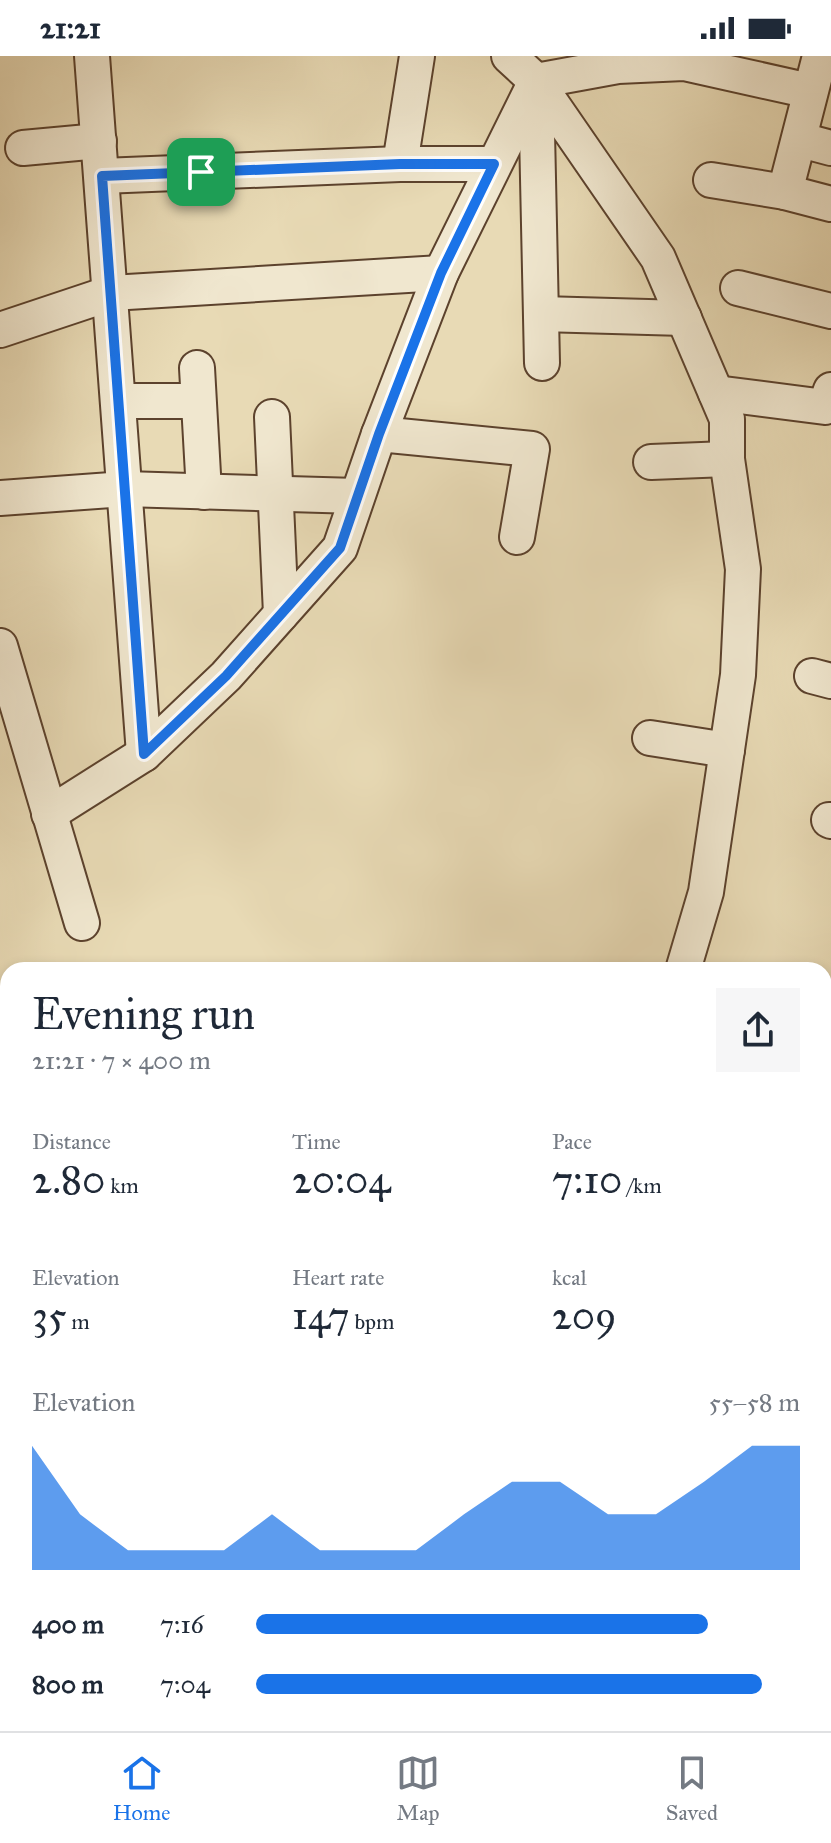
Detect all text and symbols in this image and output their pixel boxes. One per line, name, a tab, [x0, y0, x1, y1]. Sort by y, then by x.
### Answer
text: 21:21	[40, 10, 101, 46]
pin	[167, 138, 235, 206]
icon: arrive	[179, 150, 223, 194]
text: Evening run	[32, 987, 255, 1041]
button: share	[716, 988, 800, 1072]
text: 21:21 · 7 × 400 m	[32, 1044, 211, 1076]
text: Distance	[32, 1128, 111, 1155]
text: Time	[292, 1128, 341, 1155]
text: Pace	[552, 1128, 592, 1155]
text: 2.80	[32, 1155, 105, 1204]
text: 20:04	[292, 1155, 391, 1204]
text: 7:10	[552, 1155, 622, 1204]
text: km	[105, 1172, 139, 1199]
text: /km	[622, 1172, 662, 1199]
text: Elevation	[32, 1264, 119, 1291]
text: Heart rate	[292, 1264, 385, 1291]
text: kcal	[552, 1264, 587, 1291]
text: 35	[32, 1291, 67, 1340]
text: 147	[292, 1291, 350, 1340]
text: 209	[552, 1291, 617, 1340]
text: m	[67, 1308, 90, 1335]
text: bpm	[350, 1308, 395, 1335]
text: Elevation	[32, 1386, 135, 1418]
text: 55–58 m	[709, 1386, 800, 1418]
text: 400 m	[32, 1608, 104, 1640]
text: 7:16	[160, 1608, 204, 1640]
text: 800 m	[32, 1668, 104, 1700]
text: 7:04	[160, 1668, 210, 1700]
tab: Home	[113, 1751, 170, 1826]
tab: Map	[396, 1751, 440, 1826]
tab: Saved	[666, 1751, 718, 1826]

